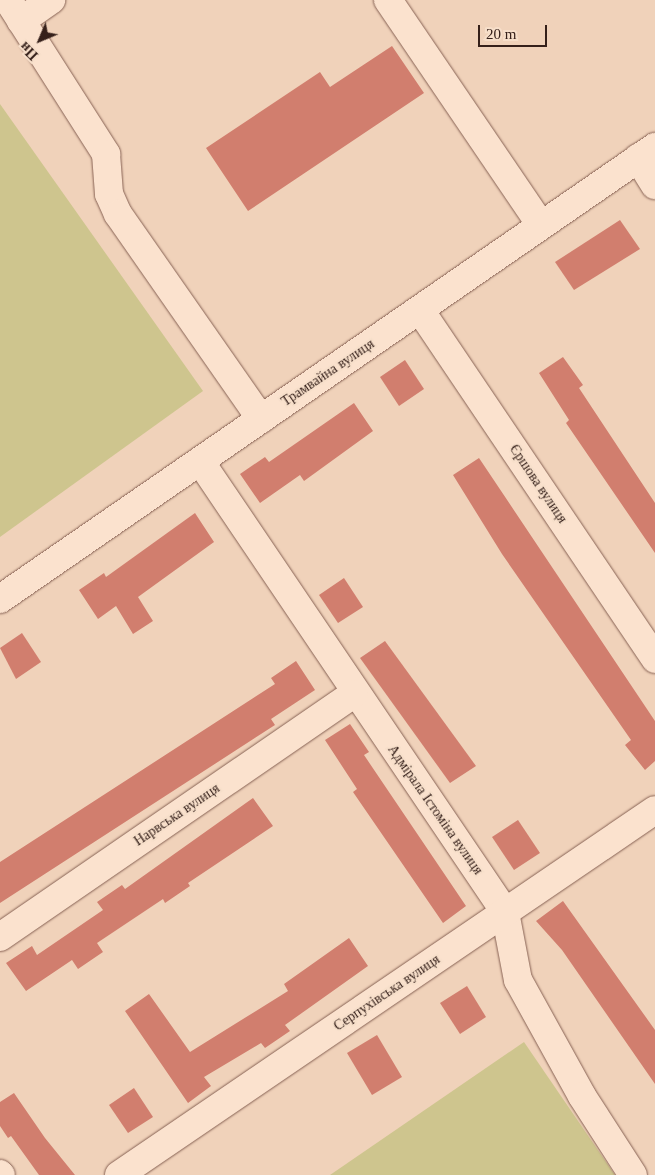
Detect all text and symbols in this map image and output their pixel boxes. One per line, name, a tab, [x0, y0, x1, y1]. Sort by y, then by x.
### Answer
north arrow	[15, 15, 65, 65]
scale bar	[480, 15, 549, 47]
text: 20 m	[486, 26, 516, 42]
text: Пн	[17, 39, 41, 63]
street label: Трамвайна вулиця	[278, 336, 378, 410]
street label: Єршова вулиця	[506, 442, 570, 526]
street label: Адмірала Істоміна вулиця	[384, 742, 486, 878]
street label: Нарвська вулиця	[131, 780, 223, 850]
street label: Серпухівська вулиця	[331, 951, 443, 1035]

